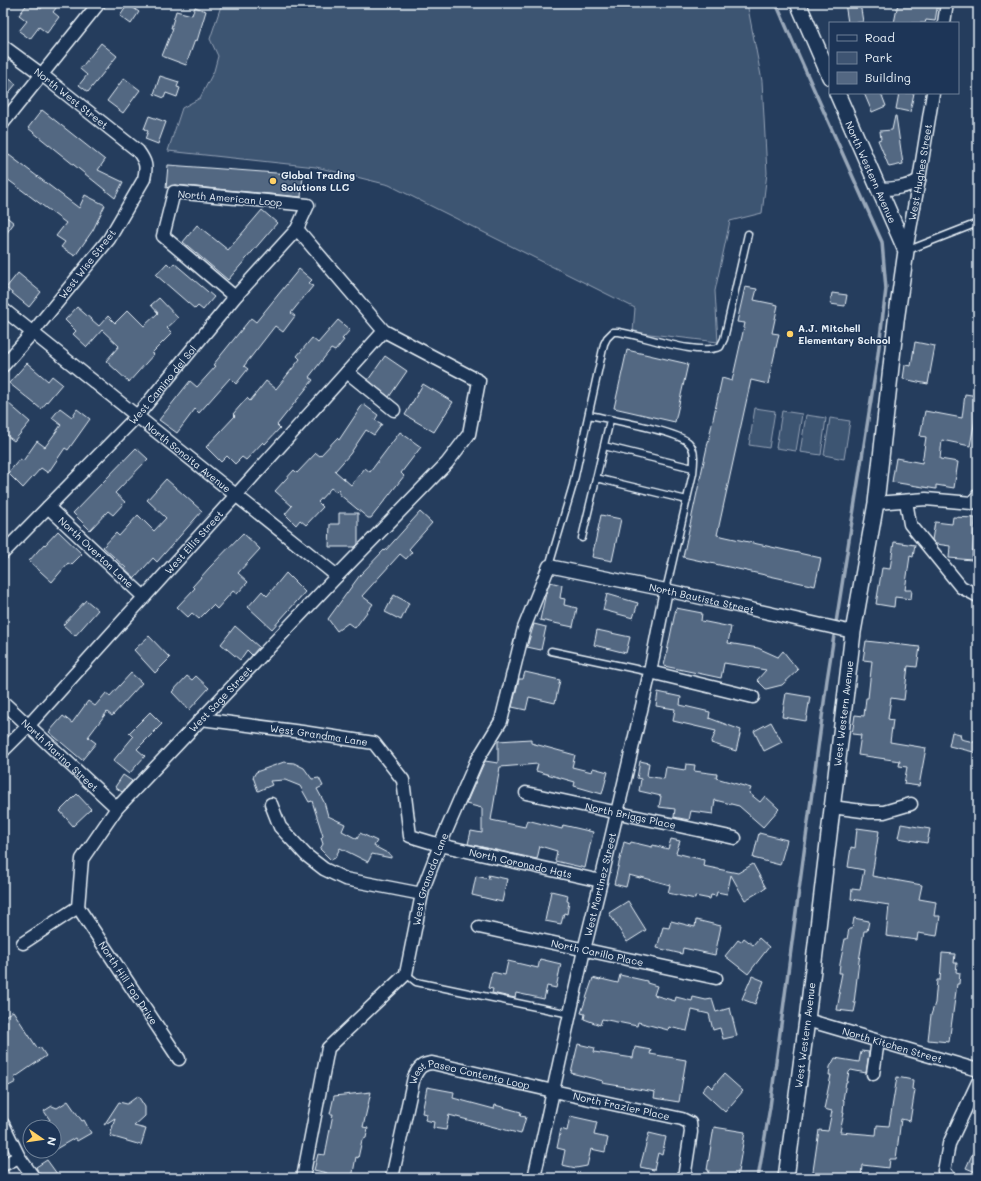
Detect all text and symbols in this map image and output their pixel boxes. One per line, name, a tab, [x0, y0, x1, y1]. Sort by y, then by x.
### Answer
legend	[829, 22, 959, 94]
text: Road	[865, 29, 895, 45]
text: Park	[865, 49, 892, 65]
street label: North West Street	[31, 64, 111, 132]
text: Building	[865, 69, 911, 85]
street label: North Western Avenue	[842, 119, 900, 225]
street label: West Hughes Street	[905, 123, 935, 222]
place label: Global Trading Solutions LLC	[281, 168, 355, 194]
marker: Global Trading Solutions LLC	[268, 176, 278, 186]
street label: North American Loop	[177, 186, 283, 210]
street label: West Wise Street	[55, 226, 119, 302]
place label: A.J. Mitchell Elementary School	[798, 321, 891, 347]
marker: A.J. Mitchell Elementary School	[785, 329, 795, 339]
street label: West Camino del Sol	[126, 342, 200, 427]
street label: North Sonoita Avenue	[142, 418, 234, 496]
street label: West Ellis Street	[161, 507, 226, 577]
street label: North Overton Lane	[55, 513, 137, 591]
street label: North Bautista Street	[648, 580, 756, 617]
street label: West Western Avenue	[830, 660, 857, 767]
street label: West Sage Street	[186, 663, 255, 735]
street label: North Marina Street	[18, 716, 102, 795]
street label: West Grandma Lane	[269, 721, 369, 749]
street label: North Briggs Place	[584, 799, 677, 832]
street label: West Granada Lane	[409, 831, 451, 927]
street label: West Martinez Street	[581, 831, 619, 938]
street label: North Coronado Hgts	[468, 845, 574, 881]
street label: North Carillo Place	[550, 936, 645, 969]
street label: North Hill Top Drive	[96, 938, 161, 1027]
street label: West Western Avenue	[791, 982, 818, 1089]
street label: North Kitchen Street	[841, 1024, 944, 1066]
text: West Paseo Contento Loop	[406, 1056, 531, 1092]
street label: West Paseo Contento Loop	[407, 1081, 539, 1095]
street label: North Frazier Place	[572, 1089, 671, 1123]
north arrow	[22, 1119, 62, 1159]
text: N	[44, 1136, 60, 1147]

